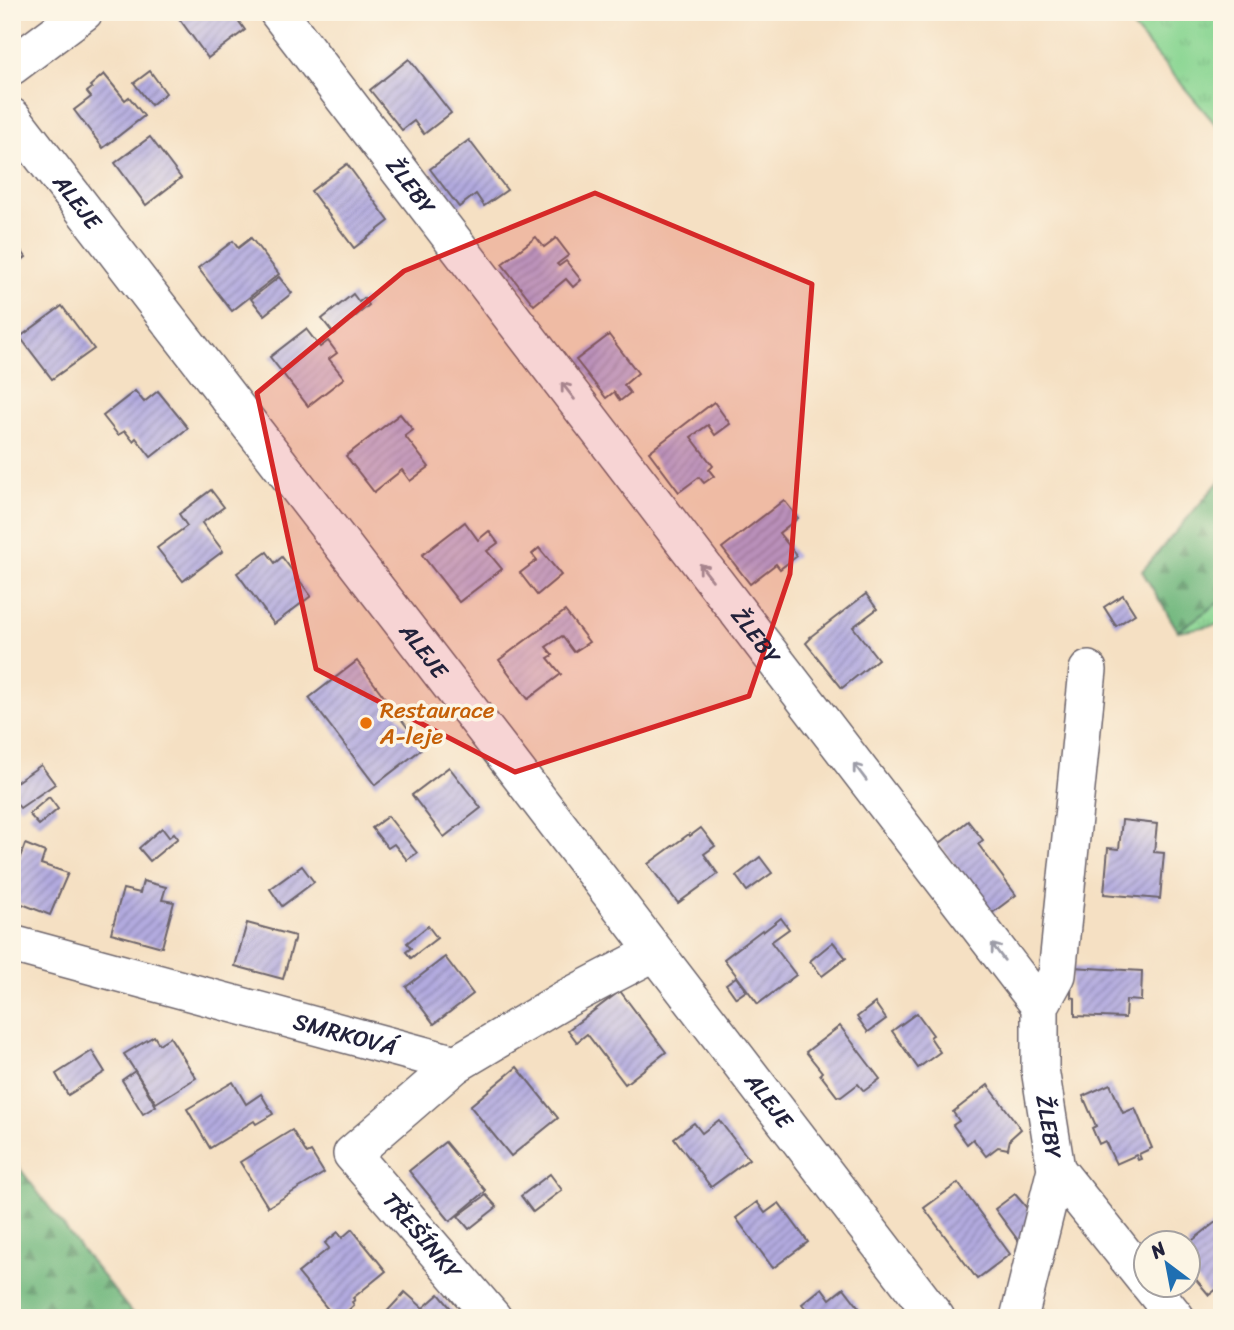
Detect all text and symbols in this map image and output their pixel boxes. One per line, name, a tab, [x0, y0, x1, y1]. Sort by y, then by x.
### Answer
street label: ŽLEBY	[375, 148, 447, 224]
street label: ALEJE	[42, 164, 113, 240]
one-way arrow	[560, 383, 575, 401]
one-way arrow	[699, 563, 714, 581]
street label: ŽLEBY	[720, 598, 792, 674]
street label: ALEJE	[388, 613, 460, 689]
place label: Restaurace A-leje	[379, 690, 495, 757]
marker: Restaurace A-leje	[358, 715, 374, 731]
one-way arrow	[852, 763, 867, 781]
one-way arrow	[991, 943, 1006, 962]
street label: SMRKOVÁ	[289, 1000, 404, 1068]
street label: ALEJE	[733, 1062, 805, 1138]
street label: ŽLEBY	[1024, 1092, 1075, 1162]
street label: TŘEŠÍNKY	[372, 1182, 473, 1290]
north arrow	[1132, 1228, 1202, 1298]
text: N	[1143, 1232, 1173, 1268]

